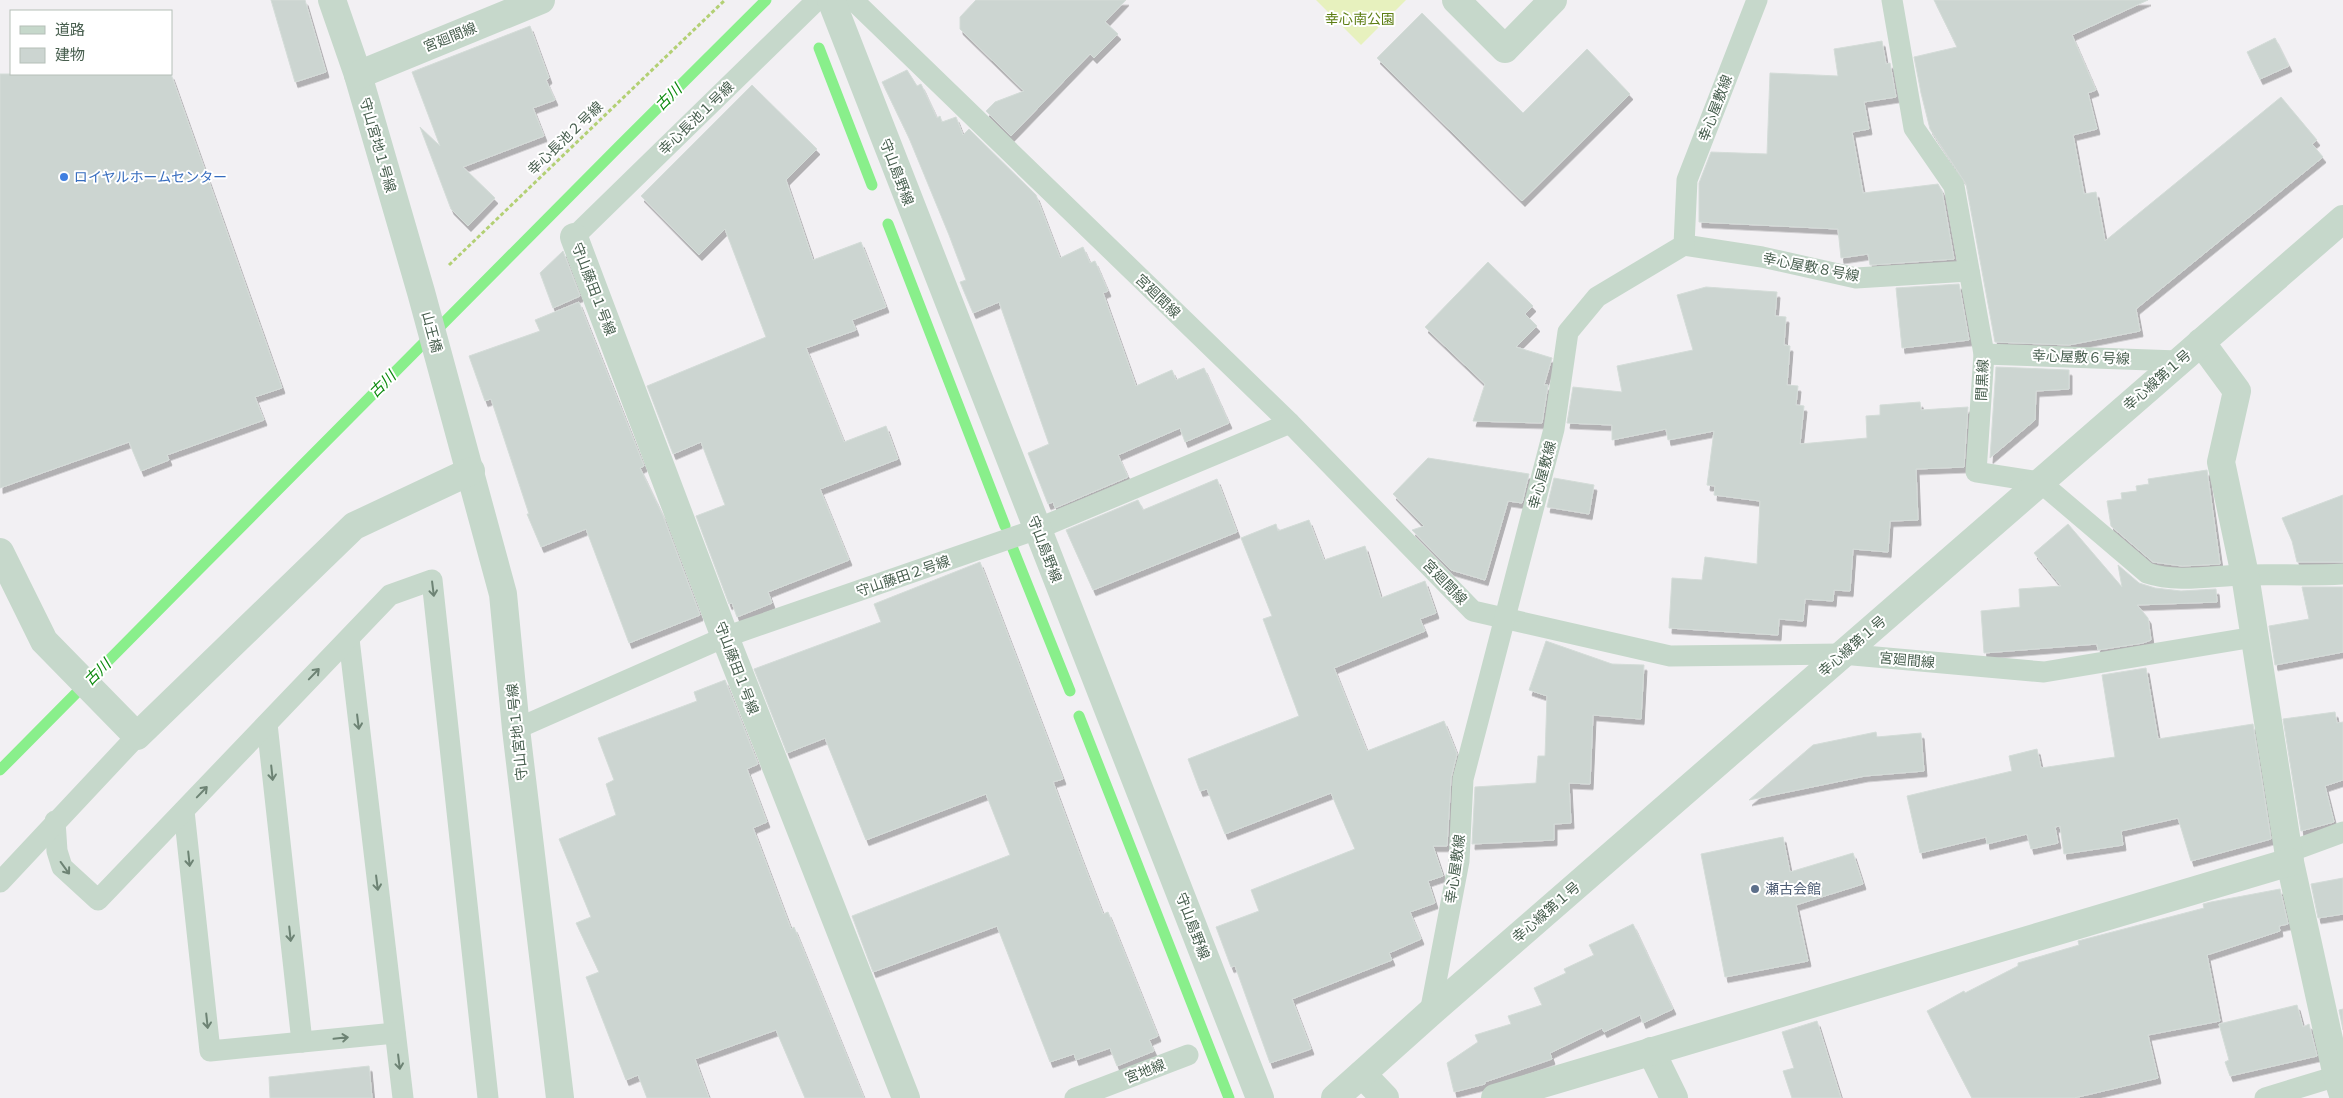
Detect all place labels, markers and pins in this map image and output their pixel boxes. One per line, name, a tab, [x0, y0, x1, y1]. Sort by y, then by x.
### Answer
place label: ロイヤルホームセンター	[74, 169, 227, 185]
marker: ロイヤルホームセンター	[58, 171, 70, 183]
place label: 瀬古会館	[1765, 881, 1821, 897]
marker: 瀬古会館	[1749, 883, 1761, 895]

